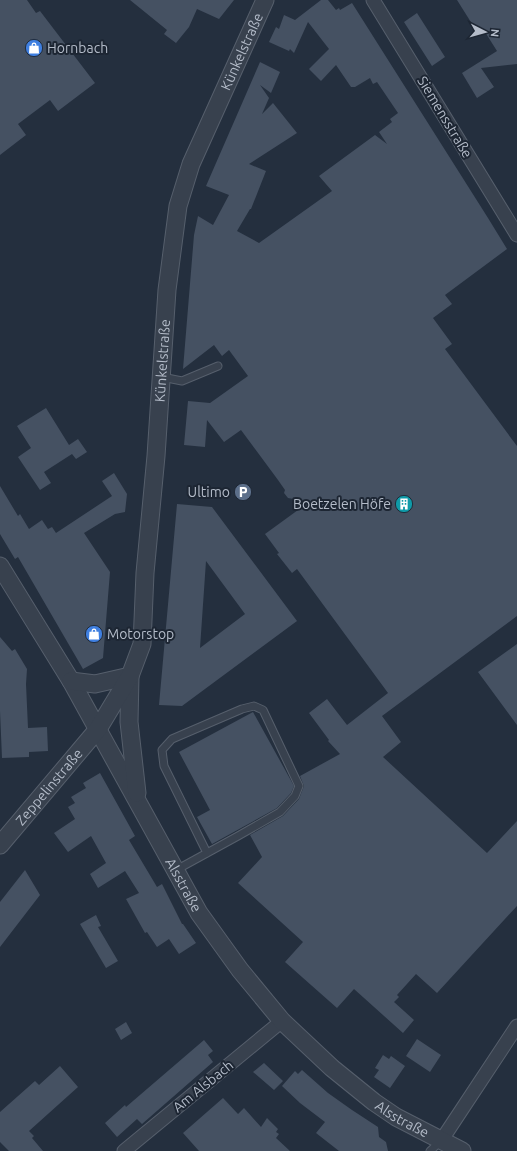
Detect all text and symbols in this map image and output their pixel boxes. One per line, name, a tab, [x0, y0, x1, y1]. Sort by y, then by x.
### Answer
street label: Künkelstraße	[217, 10, 266, 93]
north arrow	[465, 12, 505, 52]
text: N	[489, 28, 501, 38]
shop icon: Hornbach	[24, 38, 44, 58]
place label: Hornbach	[47, 40, 108, 56]
street label: Siemensstraße	[414, 73, 476, 161]
street label: Künkelstraße	[152, 319, 173, 403]
parking icon: Ultimo	[233, 482, 253, 502]
place label: Ultimo	[188, 484, 230, 500]
building icon: Boetzelen Höfe	[394, 494, 414, 514]
place label: Boetzelen Höfe	[293, 496, 391, 512]
shop icon: Motorstop	[84, 624, 104, 644]
place label: Motorstop	[107, 626, 174, 642]
street label: Zeppelinstraße	[12, 745, 86, 828]
street label: Alsstraße	[162, 855, 205, 915]
street label: Am Alsbach	[170, 1057, 236, 1115]
street label: Alsstraße	[372, 1097, 432, 1141]

